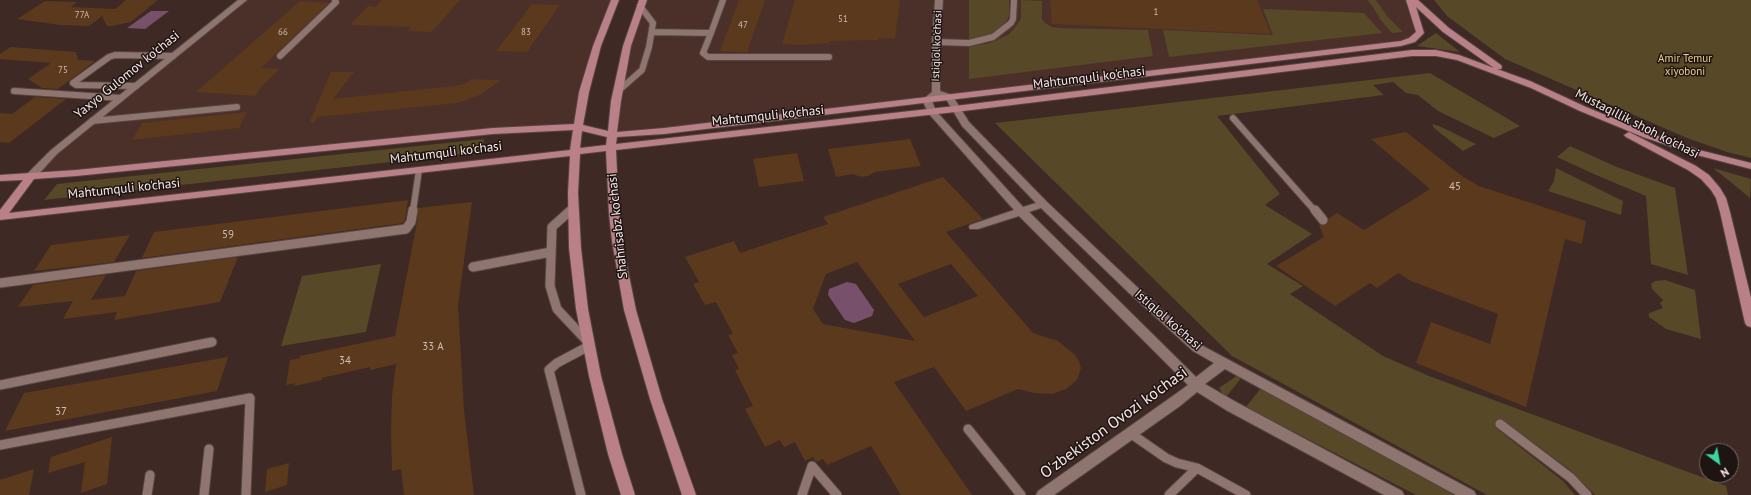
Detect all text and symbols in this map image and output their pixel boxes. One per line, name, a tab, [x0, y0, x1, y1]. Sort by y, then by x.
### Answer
house number: 1	[1154, 7, 1158, 17]
house number: 77A	[75, 10, 89, 20]
street label: Istiqlol ko'chasi	[929, 10, 945, 82]
house number: 51	[838, 14, 848, 24]
house number: 47	[738, 20, 748, 30]
house number: 66	[278, 27, 288, 37]
house number: 83	[521, 27, 531, 37]
street label: Yaxyo Gulomov ko'chasi	[71, 28, 183, 122]
park label: Amir Temur xiyoboni	[1658, 52, 1712, 78]
street label: Mahtumquli ko'chasi	[1032, 63, 1146, 93]
house number: 75	[58, 65, 68, 75]
street label: Mustaqillik shoh ko'chasi	[1572, 86, 1702, 162]
street label: Mahtumquli ko'chasi	[711, 102, 825, 130]
street label: Mahtumquli ko'chasi	[389, 138, 503, 168]
street label: Shahrisabz ko'chasi	[605, 173, 631, 279]
street label: Mahtumquli ko'chasi	[67, 175, 181, 203]
house number: 45	[1449, 180, 1461, 194]
house number: 59	[222, 228, 234, 242]
street label: Istiqlol ko'chasi	[1131, 286, 1205, 354]
house number: 33 А	[422, 340, 444, 354]
house number: 34	[339, 354, 351, 368]
street label: O'zbekiston Ovozi ko'chasi	[1037, 363, 1191, 483]
house number: 37	[55, 405, 67, 419]
north arrow	[1699, 443, 1739, 483]
text: N	[1718, 464, 1732, 480]

